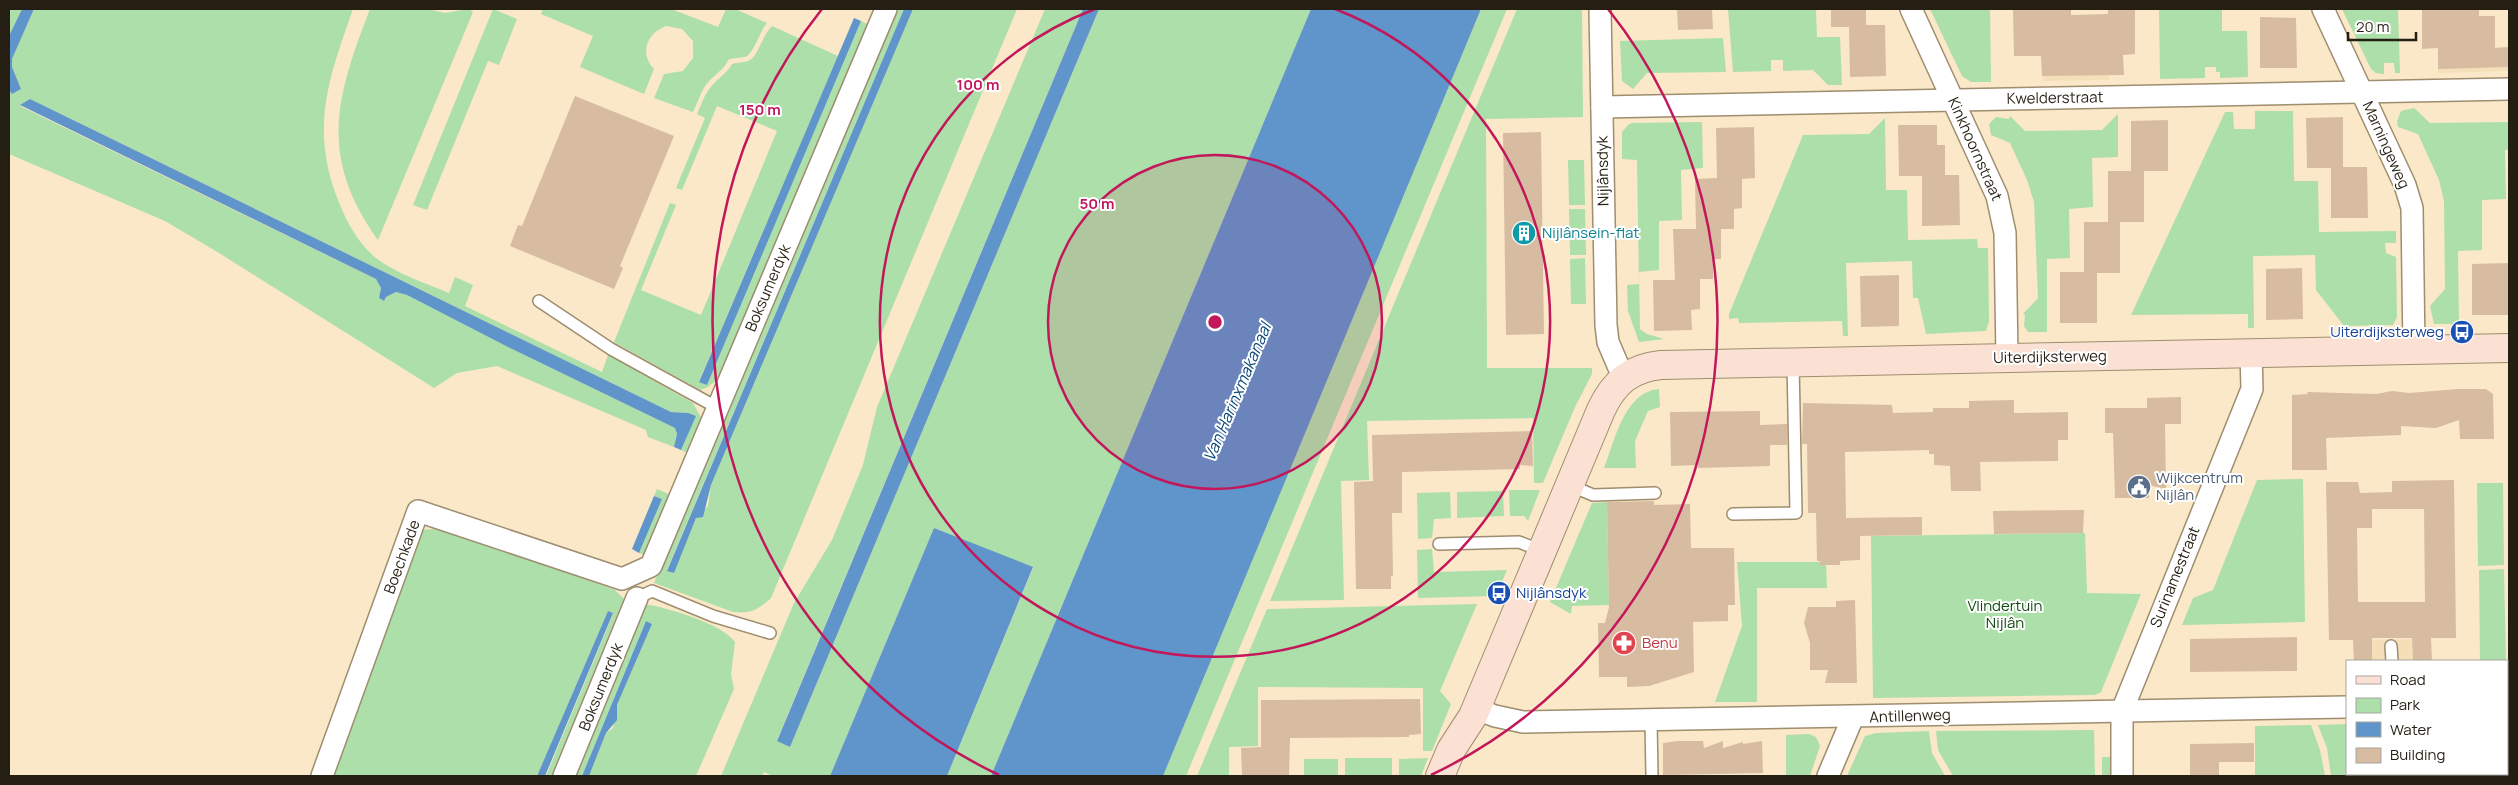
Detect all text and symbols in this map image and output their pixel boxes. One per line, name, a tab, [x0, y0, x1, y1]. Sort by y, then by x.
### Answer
scale bar	[2348, 10, 2416, 42]
text: 20 m	[2356, 16, 2389, 37]
text: 100 m	[957, 74, 999, 95]
street label: Kwelderstraat	[2006, 86, 2104, 109]
street label: Kinkhoornstraat	[1943, 94, 2008, 204]
street label: Marningeweg	[2358, 98, 2415, 192]
text: 150 m	[739, 99, 781, 120]
street label: Nijlânsdyk	[1591, 135, 1614, 206]
text: 50 m	[1079, 193, 1115, 214]
building icon: Nijlânsein-flat	[1511, 220, 1537, 246]
place label: Nijlânsein-flat	[1542, 222, 1639, 243]
street label: Boksumerdyk	[740, 240, 796, 335]
centre of rings	[1206, 313, 1224, 331]
water label: Van Harinxmakanaal	[1198, 317, 1277, 464]
bus stop icon: Uiterdijksterweg	[2449, 319, 2475, 345]
place label: Uiterdijksterweg	[2330, 321, 2444, 342]
street label: Uiterdijksterweg	[1993, 345, 2107, 368]
place label: Wijkcentrum Nijlân	[2156, 467, 2243, 505]
public building icon: Wijkcentrum Nijlân	[2126, 474, 2152, 500]
street label: Boechkade	[378, 517, 425, 597]
street label: Surinamestraat	[2145, 523, 2204, 631]
bus stop icon: Nijlânsdyk	[1486, 580, 1512, 606]
place label: Nijlânsdyk	[1516, 582, 1587, 603]
park label: Vlindertuin Nijlân	[1967, 595, 2043, 633]
pharmacy icon: Benu	[1611, 630, 1637, 656]
place label: Benu	[1642, 632, 1678, 653]
street label: Boksumerdyk	[573, 639, 628, 734]
legend	[2346, 660, 2508, 775]
text: Road	[2390, 669, 2426, 690]
text: Park	[2390, 694, 2420, 715]
street label: Antillenweg	[1869, 704, 1951, 727]
text: Water	[2390, 719, 2432, 740]
text: Building	[2390, 744, 2445, 765]

